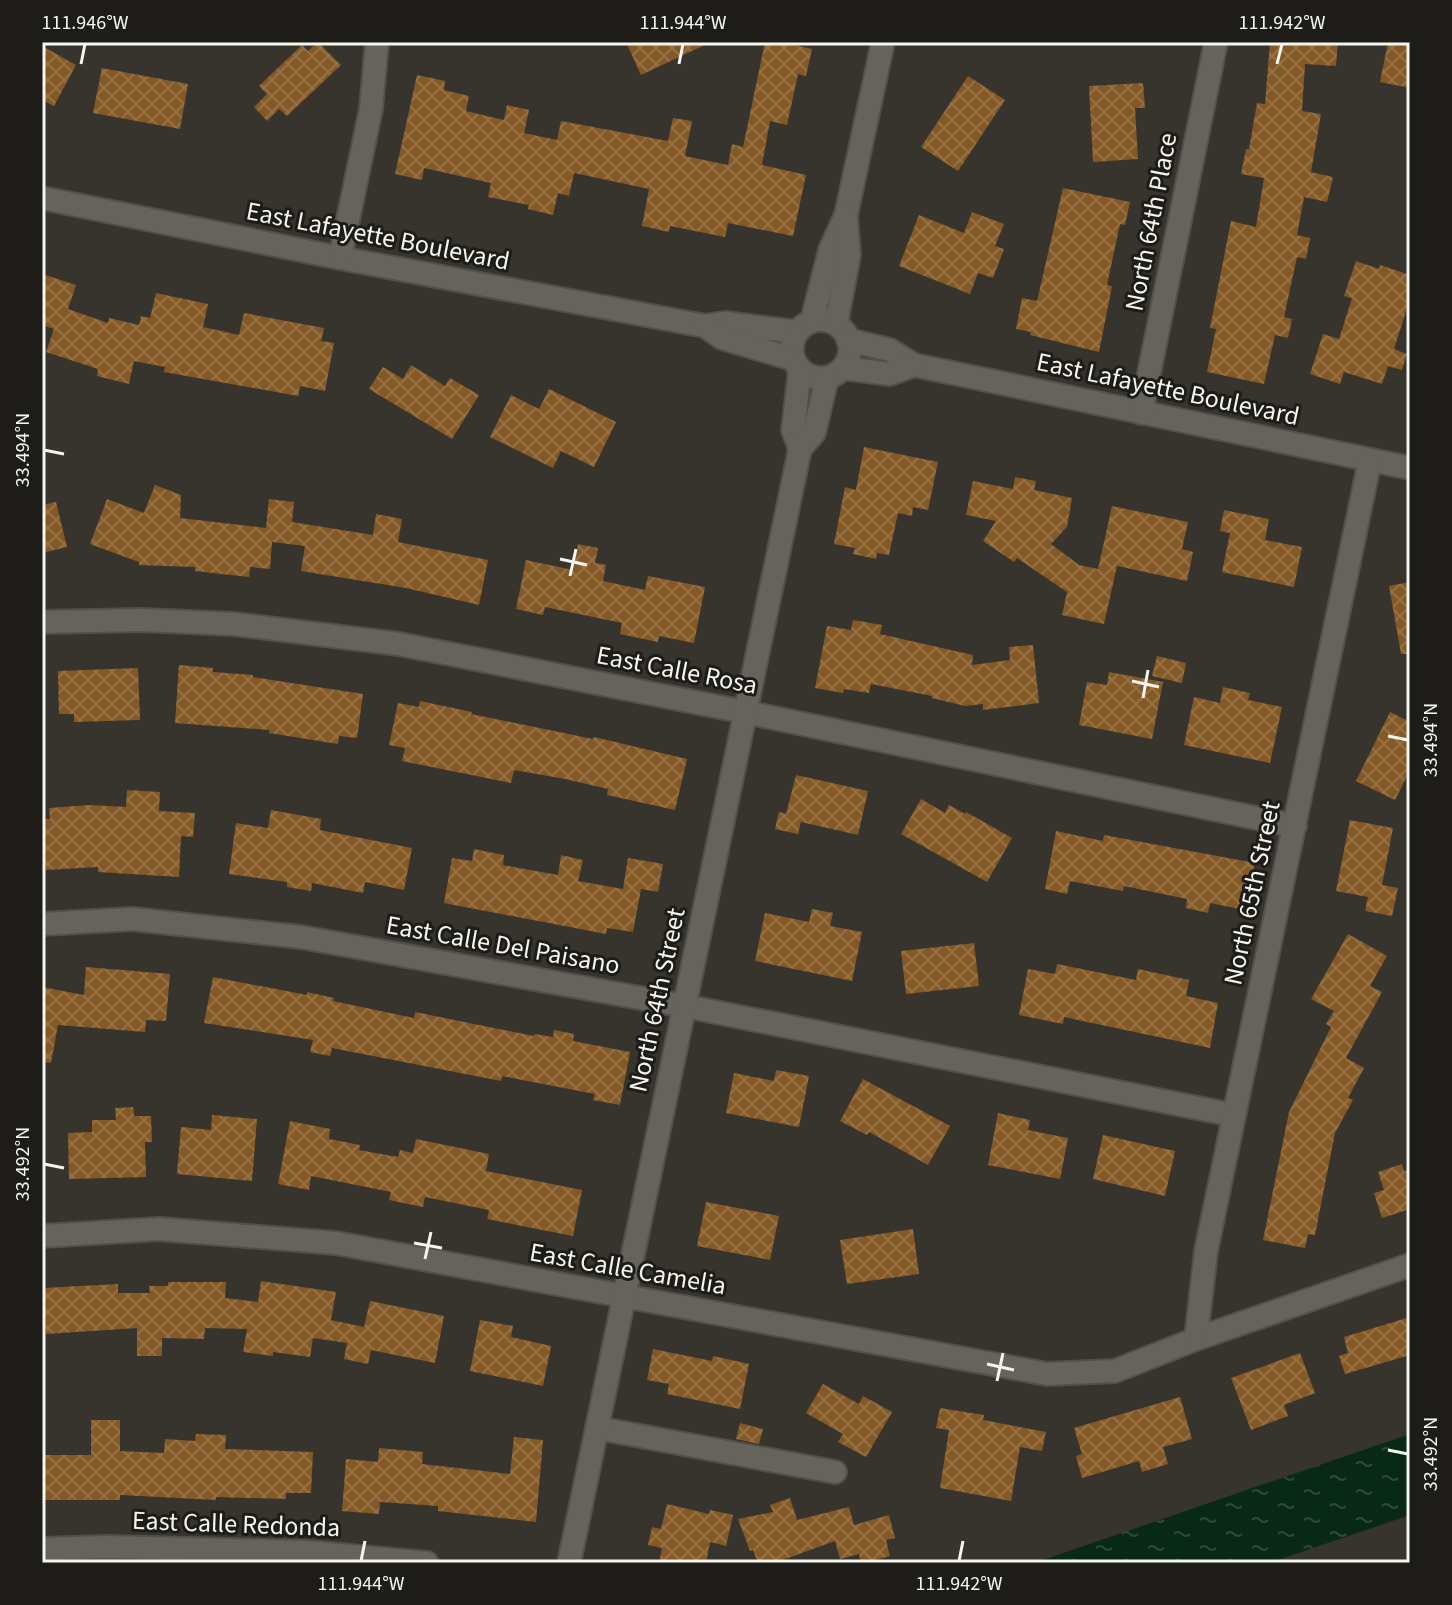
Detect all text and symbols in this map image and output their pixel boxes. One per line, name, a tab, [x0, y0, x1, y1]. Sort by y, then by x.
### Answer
text: 111.946°W	[42, 9, 129, 37]
text: 111.944°W	[640, 9, 727, 37]
text: 111.942°W	[1239, 9, 1326, 37]
street label: North 64th Place	[1116, 130, 1186, 314]
street label: East Lafayette Boulevard	[243, 192, 513, 280]
street label: East Lafayette Boulevard	[1033, 343, 1303, 435]
text: 33.494°N	[9, 413, 37, 487]
street label: East Calle Rosa	[593, 636, 761, 704]
text: 33.494°N	[1417, 703, 1445, 777]
street label: North 65th Street	[1214, 797, 1290, 988]
street label: North 64th Street	[619, 904, 695, 1095]
street label: East Calle Del Paisano	[383, 906, 623, 984]
text: 33.492°N	[9, 1127, 37, 1201]
street label: East Calle Camelia	[527, 1234, 729, 1304]
text: 33.492°N	[1417, 1417, 1445, 1491]
street label: East Calle Redonda	[131, 1502, 341, 1546]
text: 111.944°W	[318, 1570, 405, 1598]
text: 111.942°W	[916, 1570, 1003, 1598]

